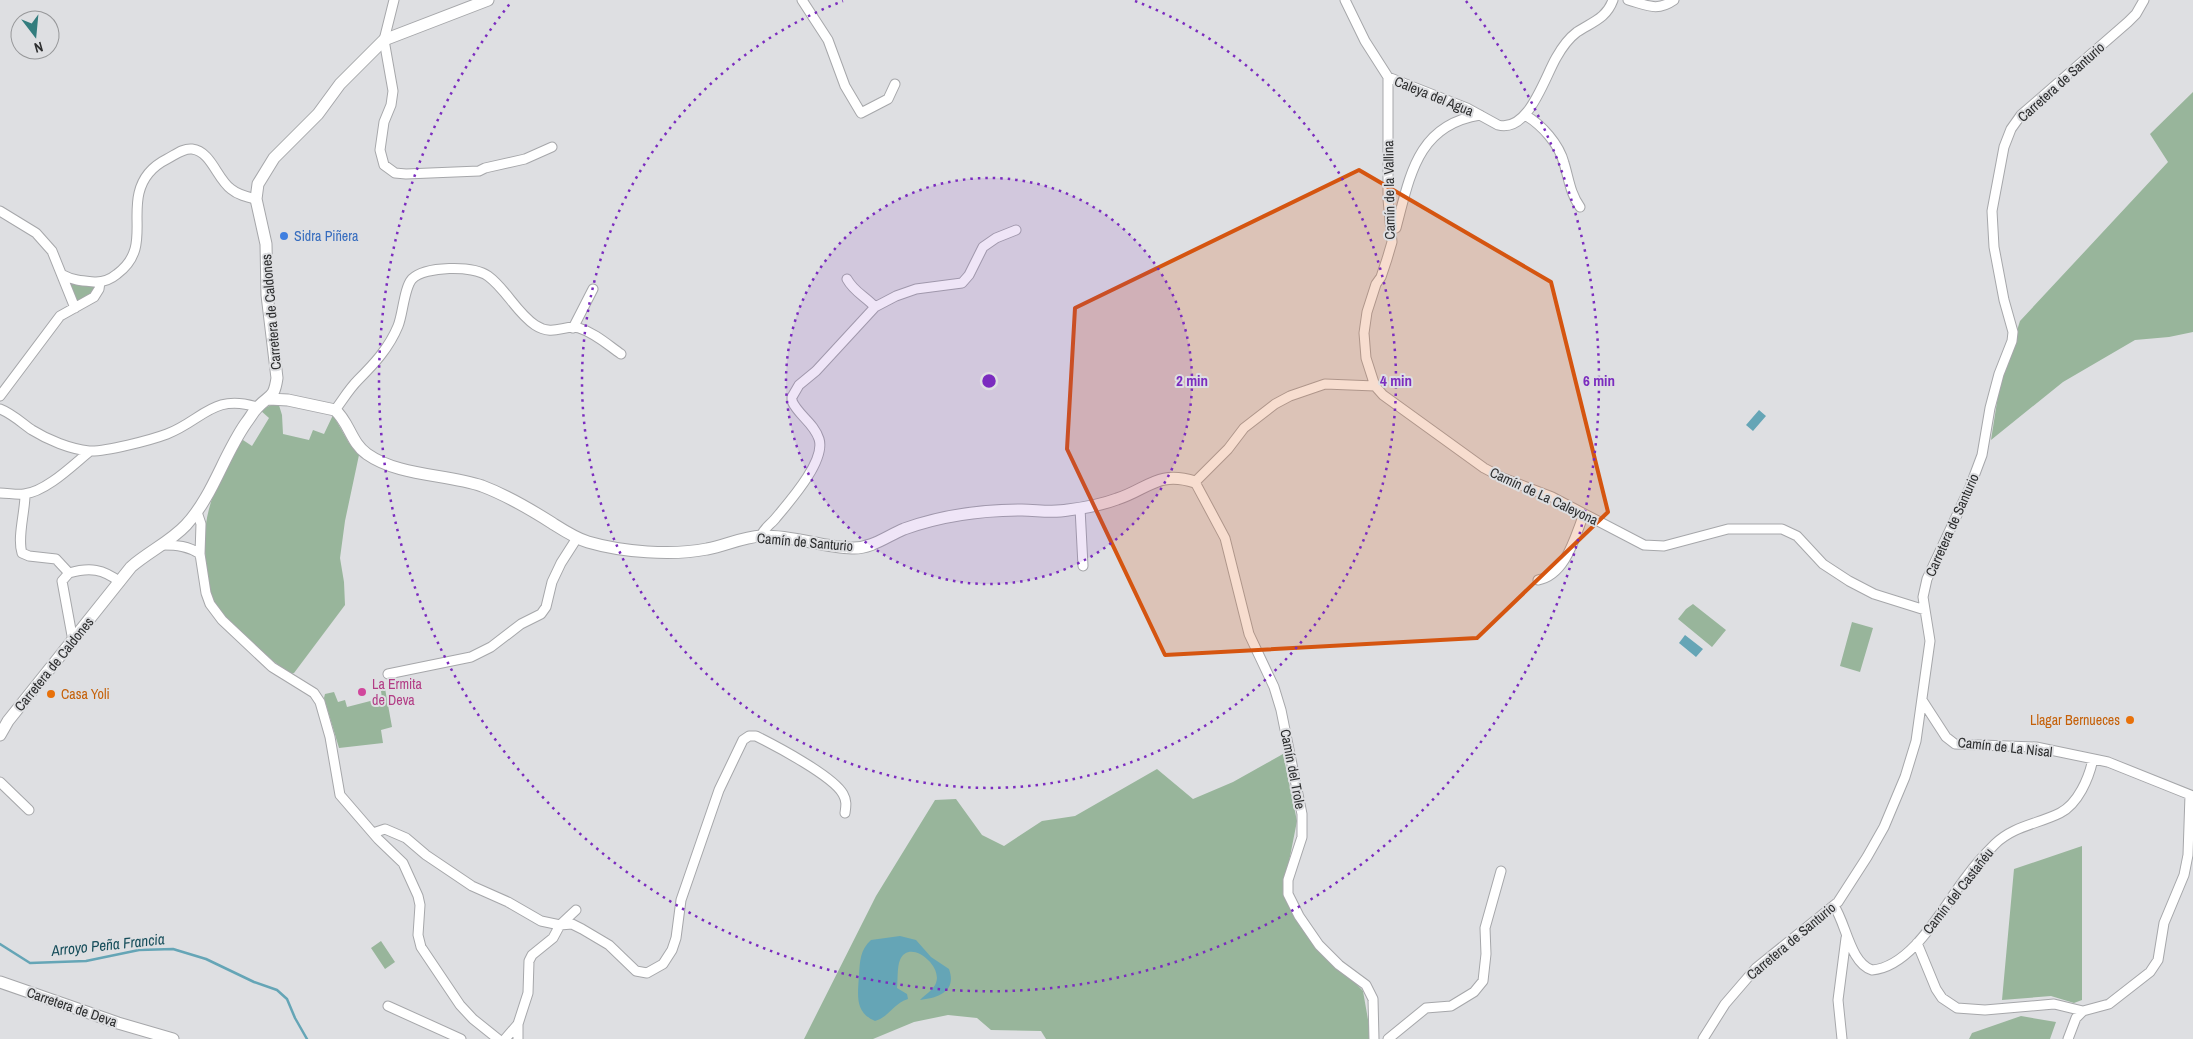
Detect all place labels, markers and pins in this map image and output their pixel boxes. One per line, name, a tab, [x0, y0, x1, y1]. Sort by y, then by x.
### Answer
place label: Sidra Piñera	[294, 227, 359, 245]
marker: Sidra Piñera	[278, 230, 290, 242]
centre of rings	[980, 372, 998, 390]
place label: La Ermita de Deva	[372, 675, 422, 709]
place label: Casa Yoli	[61, 685, 110, 703]
marker: La Ermita de Deva	[356, 686, 368, 698]
marker: Casa Yoli	[45, 688, 57, 700]
place label: Llagar Bernueces	[2030, 711, 2120, 729]
marker: Llagar Bernueces	[2124, 714, 2136, 726]

